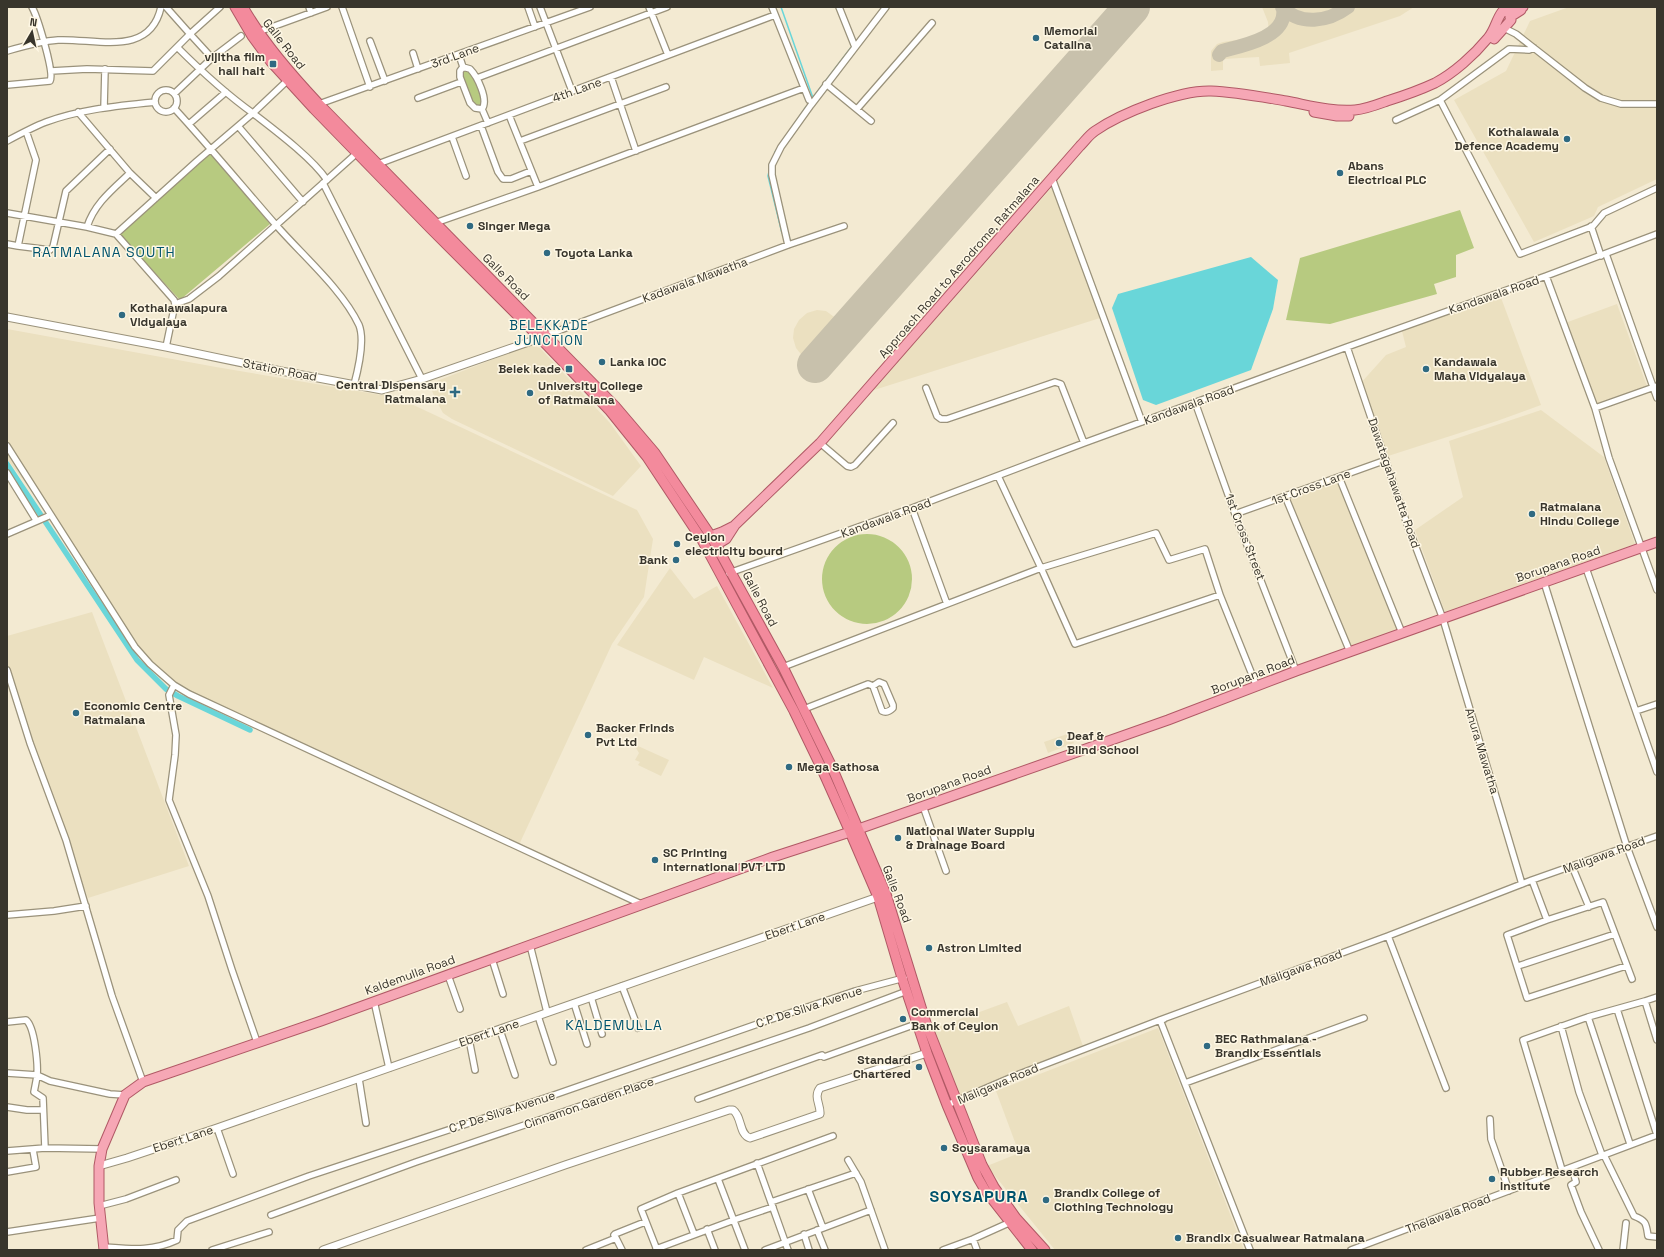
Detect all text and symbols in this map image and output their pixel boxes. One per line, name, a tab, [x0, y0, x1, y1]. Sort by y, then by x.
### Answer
north arrow	[12, 12, 52, 52]
text: N	[29, 15, 38, 30]
street label: Galle Road	[259, 15, 309, 73]
place label: Memorial Catalina	[1044, 23, 1097, 53]
marker: Memorial Catalina	[1031, 33, 1041, 43]
street label: 3rd Lane	[429, 40, 481, 72]
place label: vijitha film hall halt	[204, 49, 265, 79]
marker: vijitha film hall halt	[268, 59, 278, 69]
street label: 4th Lane	[550, 74, 604, 106]
place label: Kothalawala Defence Academy	[1454, 124, 1559, 154]
marker: Kothalawala Defence Academy	[1562, 134, 1572, 144]
place label: Abans Electrical PLC	[1348, 158, 1427, 188]
marker: Abans Electrical PLC	[1335, 168, 1345, 178]
street label: Approach Road to Aerodrome, Ratmalana	[875, 172, 1043, 362]
place label: Singer Mega	[478, 218, 550, 234]
marker: Singer Mega	[465, 221, 475, 231]
district label: RATMALANA SOUTH	[32, 243, 176, 261]
place label: Toyota Lanka	[555, 245, 633, 261]
marker: Toyota Lanka	[542, 248, 552, 258]
street label: Galle Road	[479, 250, 533, 304]
street label: Kadawala Mawatha	[640, 253, 750, 306]
street label: Kandawala Road	[1447, 272, 1541, 318]
place label: Kothalawalapura Vidyalaya	[130, 300, 228, 330]
marker: Kothalawalapura Vidyalaya	[117, 310, 127, 320]
district label: BELEKKADE JUNCTION	[509, 317, 589, 349]
place label: Lanka IOC	[610, 354, 667, 370]
place label: Kandawala Maha Vidyalaya	[1434, 354, 1526, 384]
street label: Station Road	[242, 355, 318, 385]
marker: Lanka IOC	[597, 357, 607, 367]
place label: Belek kade	[498, 361, 561, 377]
marker: Belek kade	[564, 364, 574, 374]
marker: Kandawala Maha Vidyalaya	[1421, 364, 1431, 374]
place label: Central Dispensary Ratmalana	[336, 377, 446, 407]
place label: University College of Ratmalana	[538, 378, 643, 408]
street label: Kandawala Road	[1142, 381, 1236, 429]
marker: Central Dispensary Ratmalana	[449, 386, 461, 398]
marker: University College of Ratmalana	[525, 388, 535, 398]
street label: Dawatagahawatta Road	[1364, 416, 1424, 550]
street label: 1st Cross Lane	[1269, 465, 1353, 509]
street label: 1st Cross Street	[1221, 491, 1269, 583]
street label: Kandawala Road	[839, 494, 933, 542]
place label: Ratmalana Hindu College	[1540, 499, 1620, 529]
marker: Ratmalana Hindu College	[1527, 509, 1537, 519]
place label: Ceylon electricity bourd	[685, 529, 783, 559]
marker: Ceylon electricity bourd	[672, 539, 682, 549]
street label: Borupana Road	[1513, 542, 1603, 586]
place label: Bank	[639, 552, 668, 568]
marker: Bank	[671, 555, 681, 565]
street label: Galle Road	[739, 569, 781, 629]
street label: Borupana Road	[1209, 652, 1297, 698]
place label: Economic Centre Ratmalana	[84, 698, 182, 728]
street label: Anura Mawatha	[1461, 706, 1503, 796]
marker: Economic Centre Ratmalana	[71, 708, 81, 718]
place label: Backer Frinds Pvt Ltd	[596, 720, 675, 750]
place label: Deaf & Blind School	[1067, 728, 1139, 758]
marker: Backer Frinds Pvt Ltd	[583, 730, 593, 740]
marker: Deaf & Blind School	[1054, 738, 1064, 748]
place label: Mega Sathosa	[797, 759, 879, 775]
street label: Borupana Road	[905, 761, 993, 807]
marker: Mega Sathosa	[784, 762, 794, 772]
place label: National Water Supply & Drainage Board	[906, 823, 1035, 853]
marker: National Water Supply & Drainage Board	[893, 833, 903, 843]
street label: Maligawa Road	[1561, 833, 1647, 877]
place label: SC Printing International PVT LTD	[663, 845, 786, 875]
marker: SC Printing International PVT LTD	[650, 855, 660, 865]
street label: Galle Road	[879, 863, 915, 925]
street label: Ebert Lane	[763, 908, 827, 944]
place label: Astron Limited	[937, 940, 1022, 956]
marker: Astron Limited	[924, 943, 934, 953]
street label: Maligawa Road	[1258, 946, 1344, 990]
street label: Kaldemulla Road	[363, 951, 457, 999]
street label: C P De Silva Avenue	[754, 982, 864, 1032]
place label: Commercial Bank of Ceylon	[911, 1004, 999, 1034]
marker: Commercial Bank of Ceylon	[898, 1014, 908, 1024]
street label: Ebert Lane	[457, 1015, 521, 1051]
district label: KALDEMULLA	[565, 1016, 663, 1034]
place label: BEC Rathmalana - Brandix Essentials	[1215, 1031, 1321, 1061]
marker: BEC Rathmalana - Brandix Essentials	[1202, 1041, 1212, 1051]
place label: Standard Chartered	[853, 1052, 911, 1082]
street label: Maligawa Road	[955, 1060, 1041, 1108]
marker: Standard Chartered	[914, 1062, 924, 1072]
street label: Cinnamon Garden Place	[522, 1073, 656, 1133]
street label: C P De Silva Avenue	[447, 1087, 557, 1137]
street label: Ebert Lane	[151, 1122, 215, 1156]
place label: Soysaramaya	[952, 1140, 1030, 1156]
marker: Soysaramaya	[939, 1143, 949, 1153]
place label: Rubber Research Institute	[1500, 1164, 1599, 1194]
marker: Rubber Research Institute	[1487, 1174, 1497, 1184]
place label: Brandix College of Clothing Technology	[1054, 1185, 1173, 1215]
district label: SOYSAPURA	[929, 1186, 1029, 1207]
street label: Thelawala Road	[1403, 1190, 1493, 1238]
marker: Brandix College of Clothing Technology	[1041, 1195, 1051, 1205]
place label: Brandix Casualwear Ratmalana	[1186, 1230, 1365, 1246]
marker: Brandix Casualwear Ratmalana	[1173, 1233, 1183, 1243]

